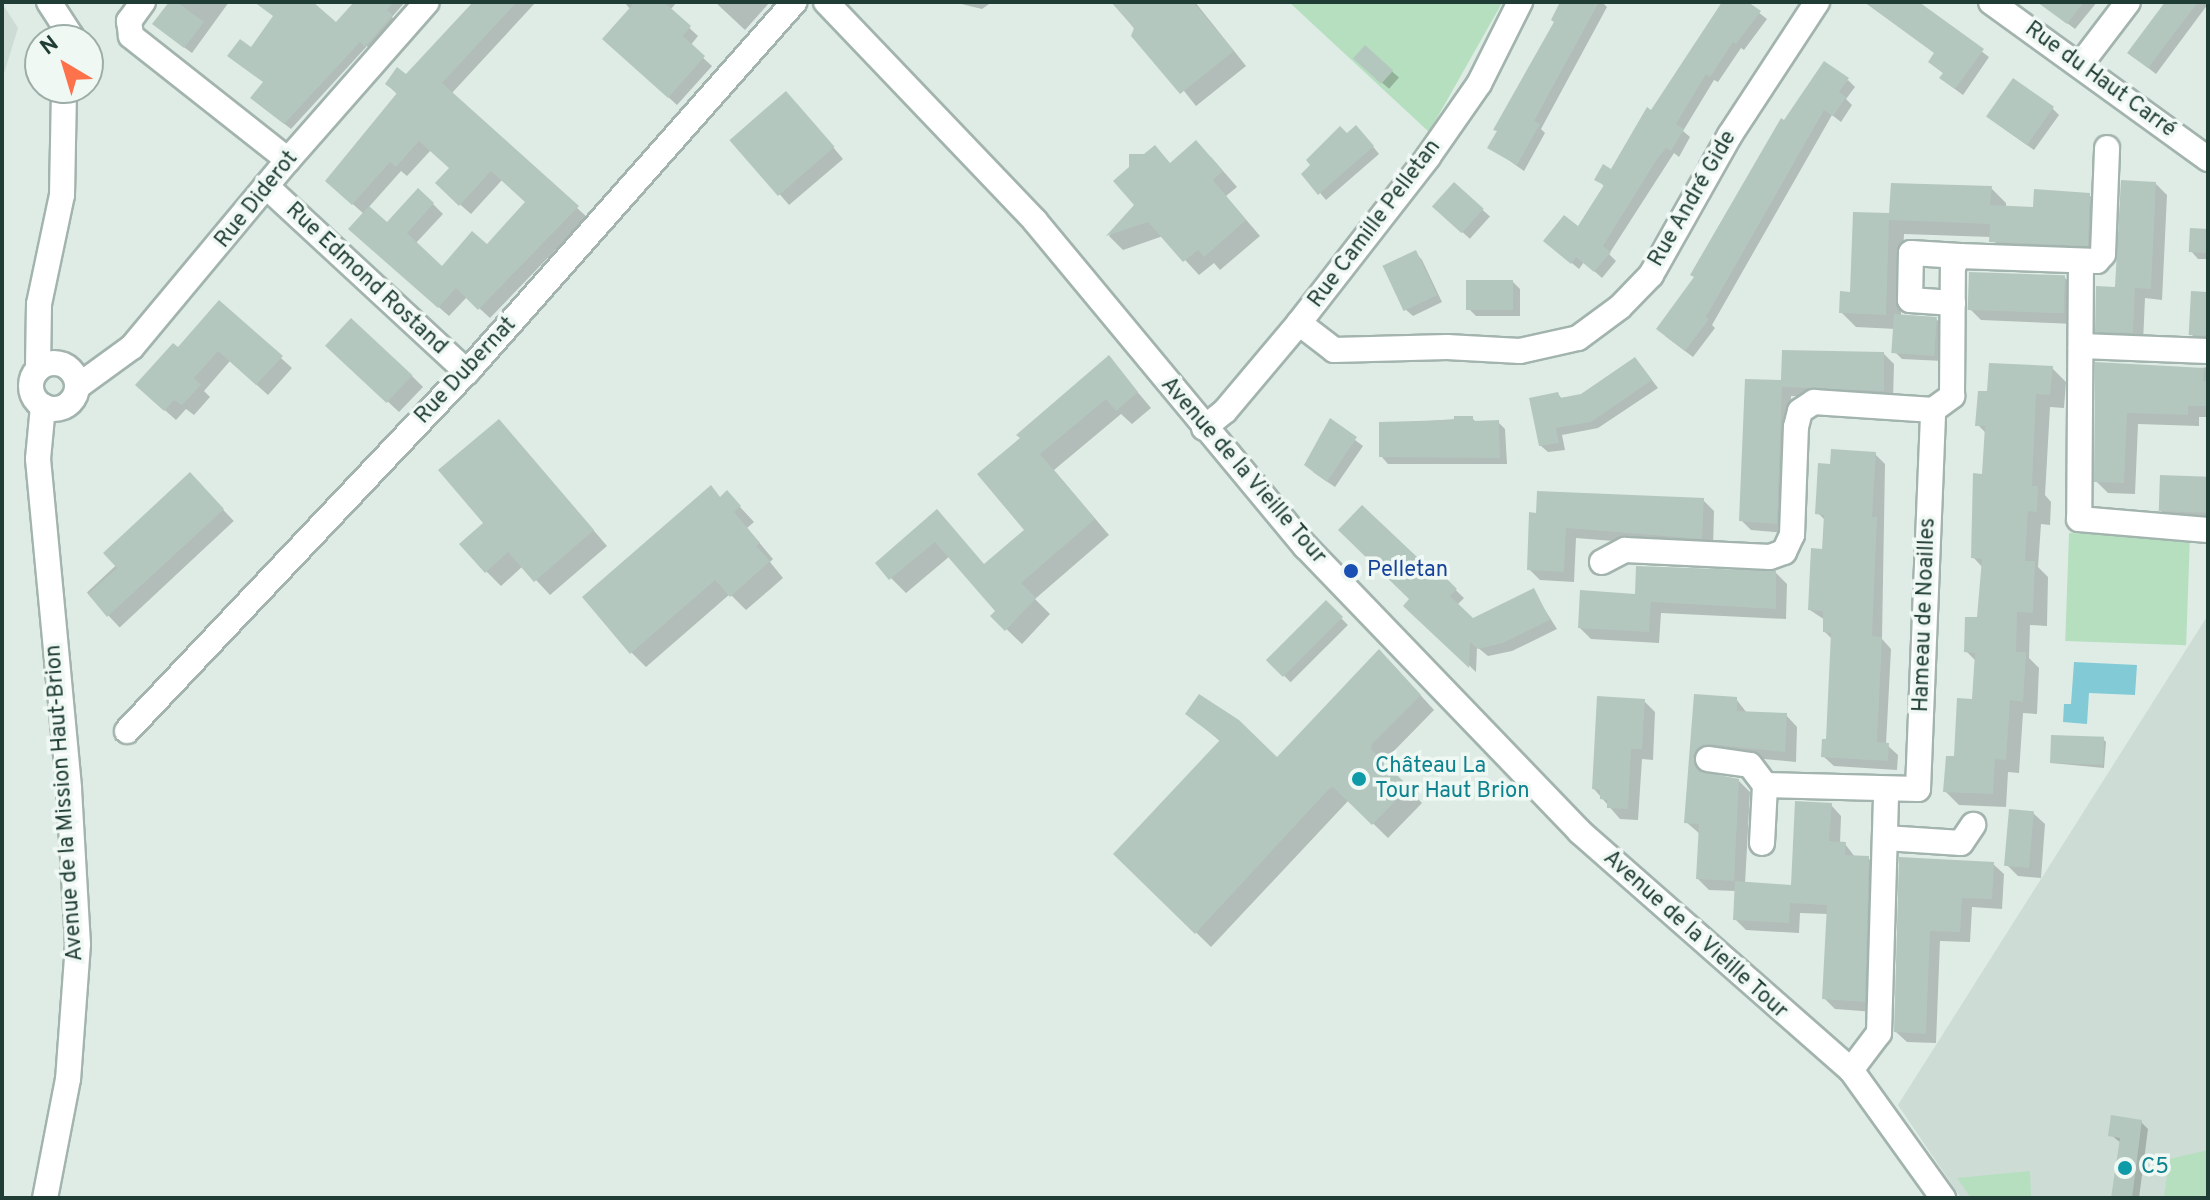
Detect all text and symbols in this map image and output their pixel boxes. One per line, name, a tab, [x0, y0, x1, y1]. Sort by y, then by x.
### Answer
street label: Rue du Haut Carré	[2019, 16, 2181, 144]
north arrow	[24, 24, 104, 104]
text: N	[36, 31, 65, 62]
street label: Rue André Gide	[1643, 126, 1743, 272]
street label: Rue Camille Pelletan	[1303, 135, 1447, 313]
street label: Rue Diderot	[210, 146, 304, 254]
street label: Rue Edmond Rostand	[280, 197, 452, 361]
street label: Rue Dubernat	[410, 312, 522, 430]
street label: Avenue de la Vieille Tour	[1154, 372, 1332, 570]
street label: Hameau de Noailles	[1908, 517, 1942, 713]
place label: Pelletan	[1367, 558, 1448, 584]
marker: Pelletan	[1342, 562, 1360, 580]
street label: Avenue de la Mission Haut-Brion	[41, 644, 89, 962]
place label: Château La Tour Haut Brion	[1375, 753, 1530, 804]
marker: Château La Tour Haut Brion	[1350, 770, 1368, 788]
street label: Avenue de la Vieille Tour	[1597, 845, 1793, 1025]
place label: C5	[2141, 1155, 2169, 1181]
marker: C5	[2116, 1159, 2134, 1177]

